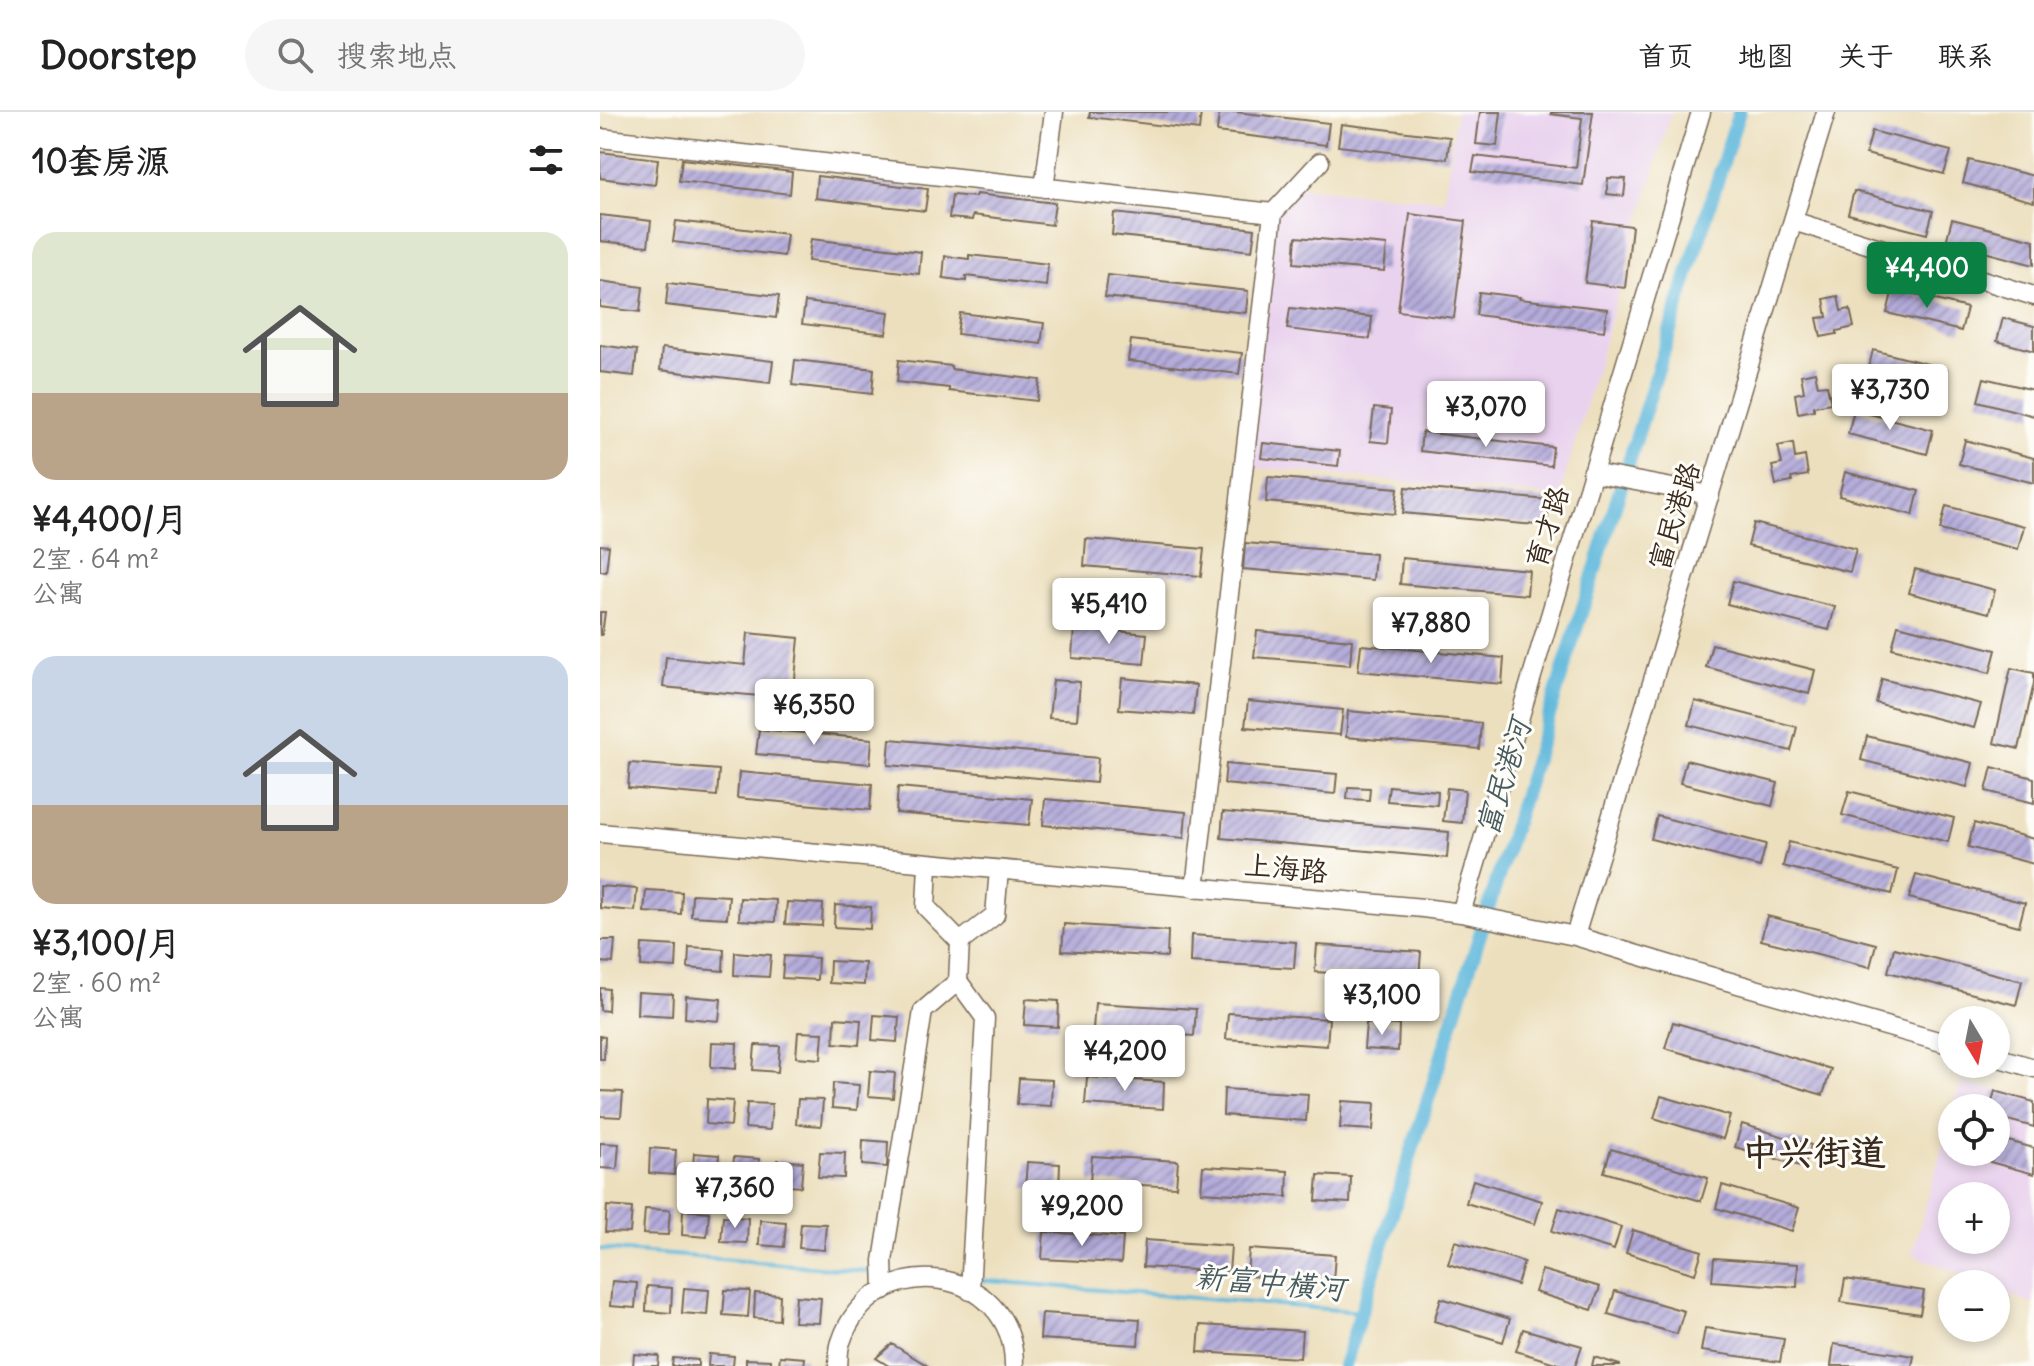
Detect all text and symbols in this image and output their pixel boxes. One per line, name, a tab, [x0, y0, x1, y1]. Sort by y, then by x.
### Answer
search box	[245, 19, 805, 91]
text: Doorstep	[40, 32, 197, 79]
icon: search	[273, 33, 317, 77]
text: 搜索地点	[337, 36, 457, 74]
text: 首页	[1638, 38, 1694, 74]
text: 地图	[1738, 38, 1794, 74]
text: 关于	[1838, 38, 1894, 74]
text: 联系	[1938, 38, 1994, 74]
icon: filters	[524, 138, 568, 182]
text: 10套房源	[32, 139, 170, 182]
pin: ¥4,400	[1862, 242, 1992, 310]
text: ¥4,400	[1885, 251, 1969, 284]
icon: home	[228, 284, 372, 428]
pin: ¥3,730	[1825, 364, 1955, 432]
text: ¥3,730	[1850, 373, 1930, 406]
pin: ¥3,070	[1421, 381, 1551, 449]
text: ¥3,070	[1445, 390, 1527, 423]
street label: 富民港路	[1640, 457, 1708, 575]
street label: 育才路	[1518, 482, 1576, 572]
text: ¥4,400/月	[32, 497, 188, 540]
text: 2室 · 64 m²	[32, 542, 159, 575]
text: 公寓	[32, 576, 84, 609]
pin: ¥5,410	[1044, 578, 1174, 646]
text: ¥5,410	[1070, 587, 1148, 620]
pin: ¥7,880	[1366, 597, 1496, 665]
text: ¥7,880	[1391, 606, 1471, 639]
pin: ¥6,350	[749, 679, 879, 747]
text: ¥6,350	[773, 688, 855, 721]
icon: home	[228, 708, 372, 852]
water label: 富民港河	[1467, 709, 1540, 840]
street label: 上海路	[1243, 846, 1329, 890]
text: ¥3,100/月	[32, 921, 181, 964]
text: 2室 · 60 m²	[32, 966, 161, 999]
pin: ¥3,100	[1317, 969, 1447, 1037]
text: ¥3,100	[1343, 978, 1421, 1011]
text: 公寓	[32, 1000, 84, 1033]
north arrow	[1938, 1006, 2010, 1078]
map controls	[1938, 1006, 2010, 1342]
pin: ¥4,200	[1060, 1025, 1190, 1093]
text: ¥4,200	[1083, 1034, 1167, 1067]
button: locate	[1938, 1094, 2010, 1166]
district label: 中兴街道	[1742, 1130, 1886, 1175]
pin: ¥7,360	[670, 1162, 800, 1230]
text: ¥7,360	[695, 1171, 775, 1204]
pin: ¥9,200	[1017, 1180, 1147, 1248]
button: +	[1938, 1182, 2010, 1254]
text: ¥9,200	[1040, 1189, 1124, 1222]
water label: 新富中横河	[1194, 1257, 1351, 1308]
button: −	[1938, 1270, 2010, 1342]

